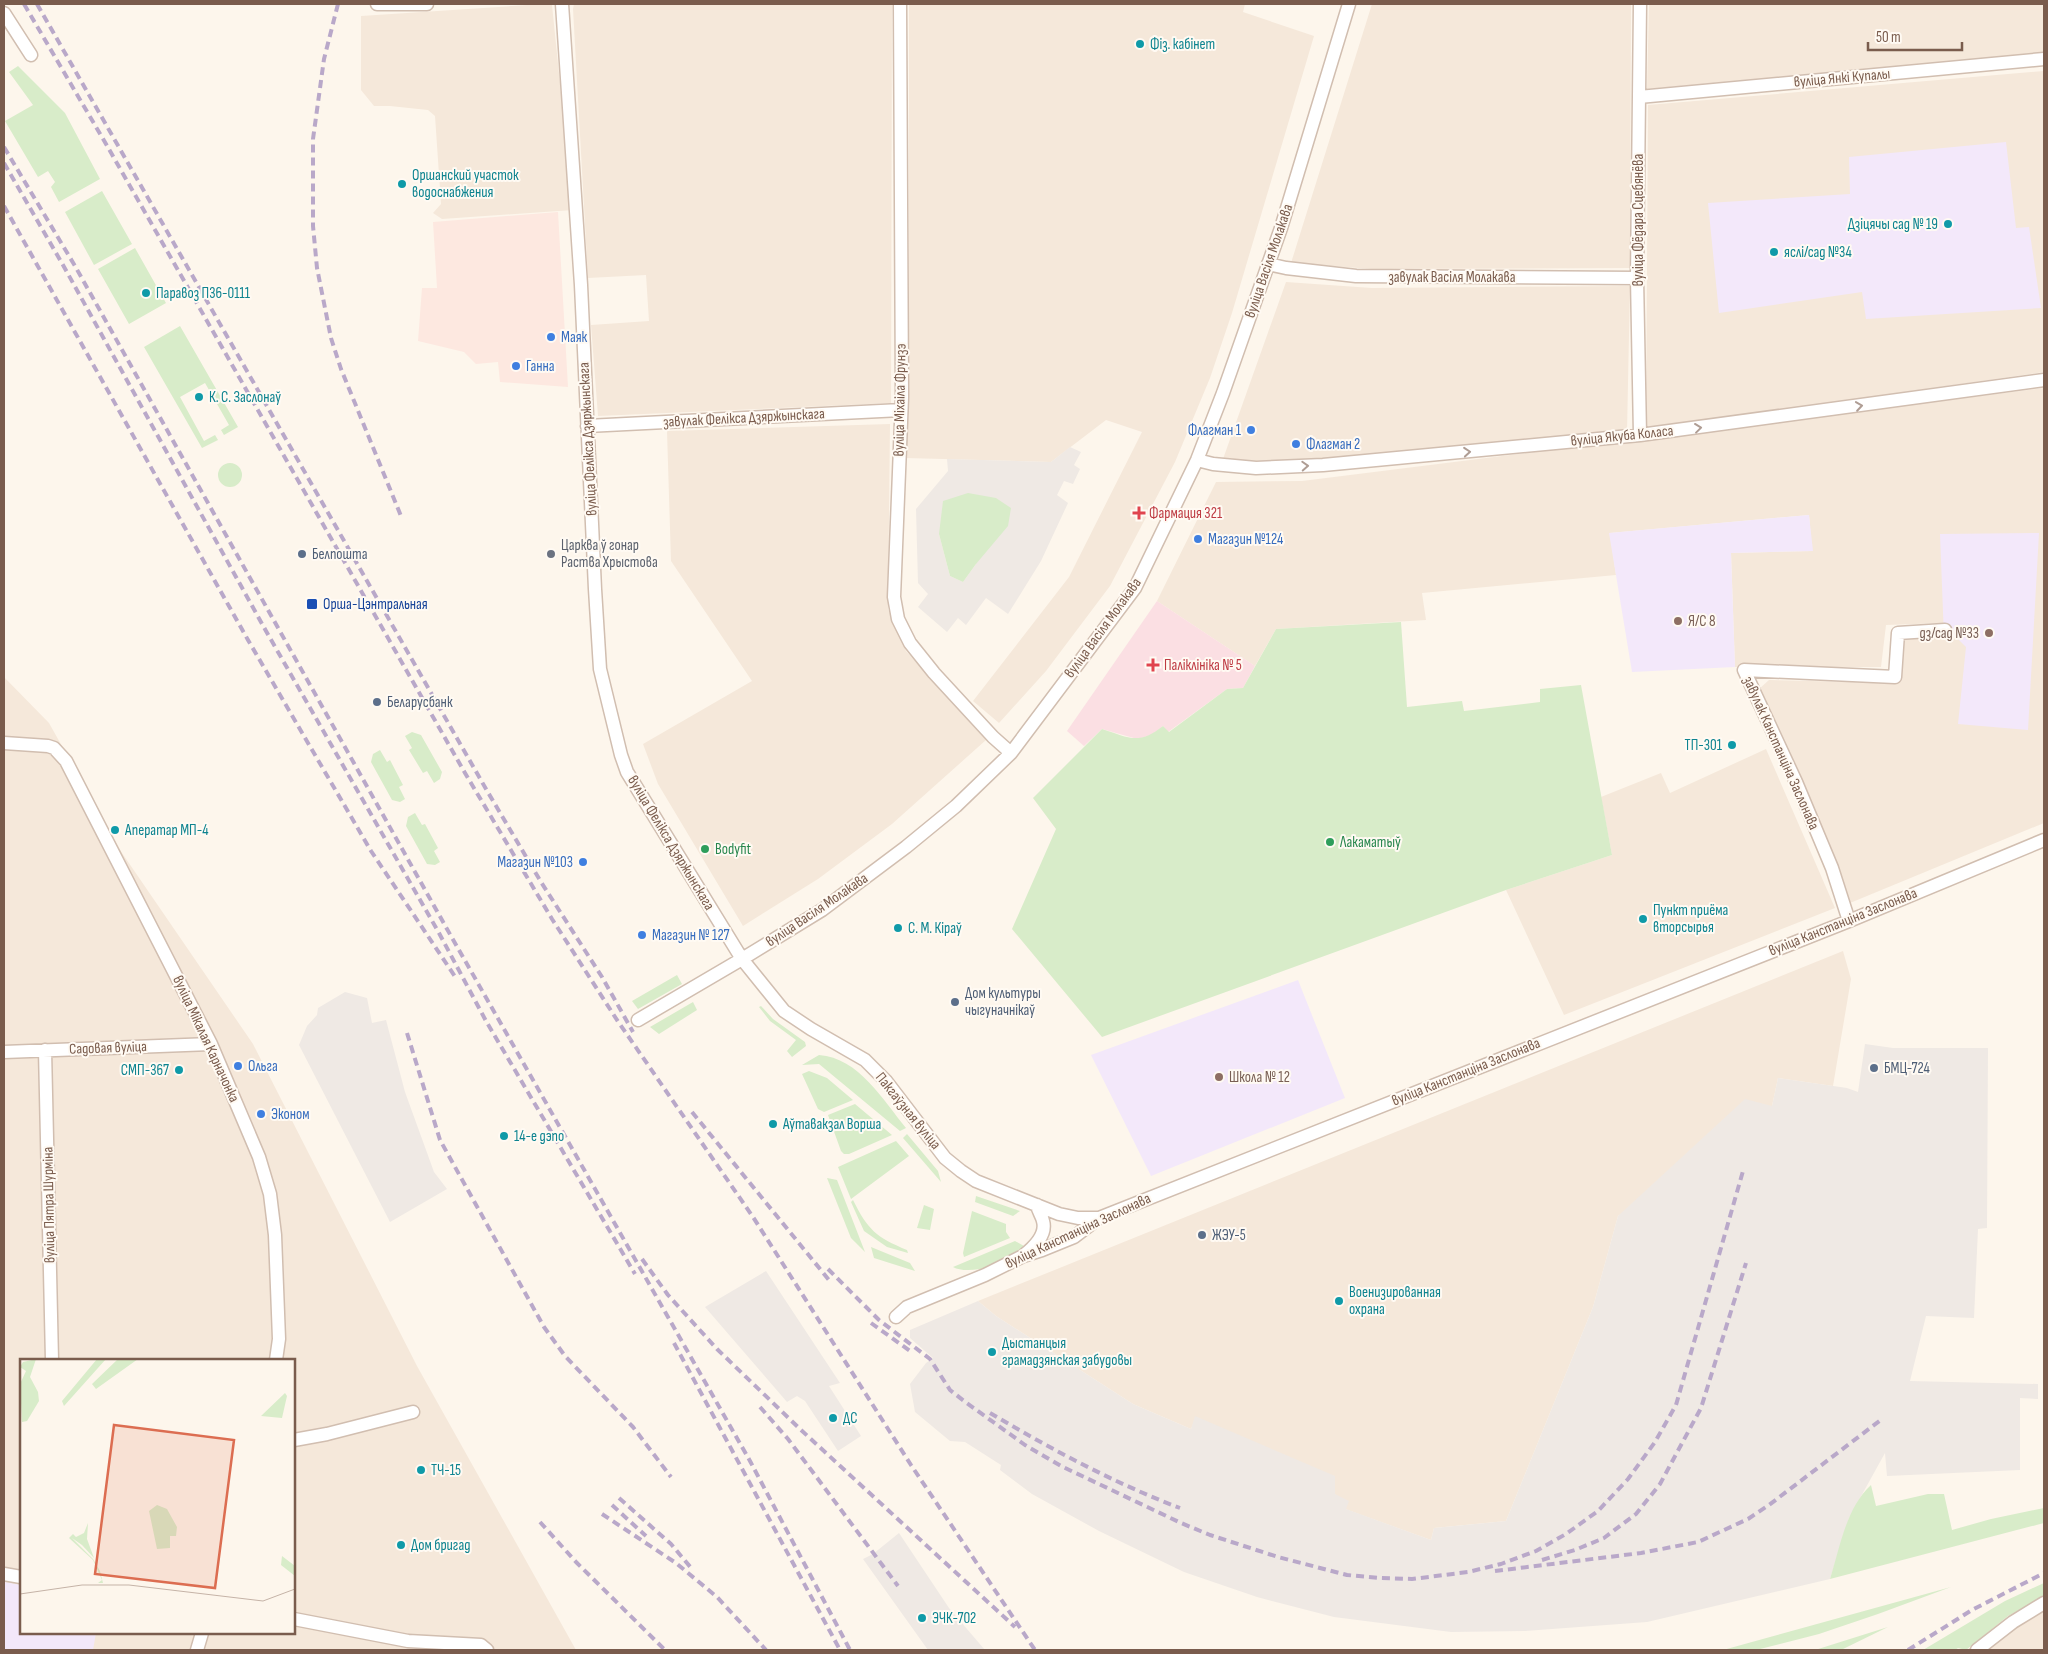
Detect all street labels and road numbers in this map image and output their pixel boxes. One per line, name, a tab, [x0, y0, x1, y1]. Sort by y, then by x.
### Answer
street label: вуліца Янкі Купалы	[1793, 64, 1891, 92]
street label: вуліца Фёдара Сцебянёва	[1629, 154, 1648, 286]
street label: вуліца Васіля Молакава	[1241, 201, 1297, 320]
street label: завулак Васіля Молакава	[1388, 268, 1516, 287]
street label: вуліца Міхаіла Фрунзэ	[890, 343, 910, 457]
street label: вуліца Фелікса Дзяржынскага	[574, 361, 602, 516]
street label: завулак Фелікса Дзяржынскага	[663, 404, 825, 432]
street label: вуліца Якуба Коласа	[1570, 421, 1674, 451]
street label: вуліца Васіля Молакава	[1060, 574, 1146, 682]
street label: завулак Канстанціна Заслонава	[1739, 673, 1824, 833]
street label: вуліца Фелікса Дзяржынскага	[623, 772, 719, 914]
street label: вуліца Васіля Молакава	[762, 869, 872, 951]
street label: вуліца Канстанціна Заслонава	[1766, 883, 1920, 960]
street label: вуліца Мікалая Карначонка	[168, 973, 244, 1106]
street label: вуліца Канстанціна Заслонава	[1389, 1033, 1543, 1110]
street label: Садовая вуліца	[69, 1037, 147, 1059]
street label: Пакгаўзная вуліца	[871, 1069, 945, 1154]
street label: вуліца Пятра Шурміна	[38, 1146, 60, 1263]
street label: вуліца Канстанціна Заслонава	[1002, 1189, 1154, 1273]

